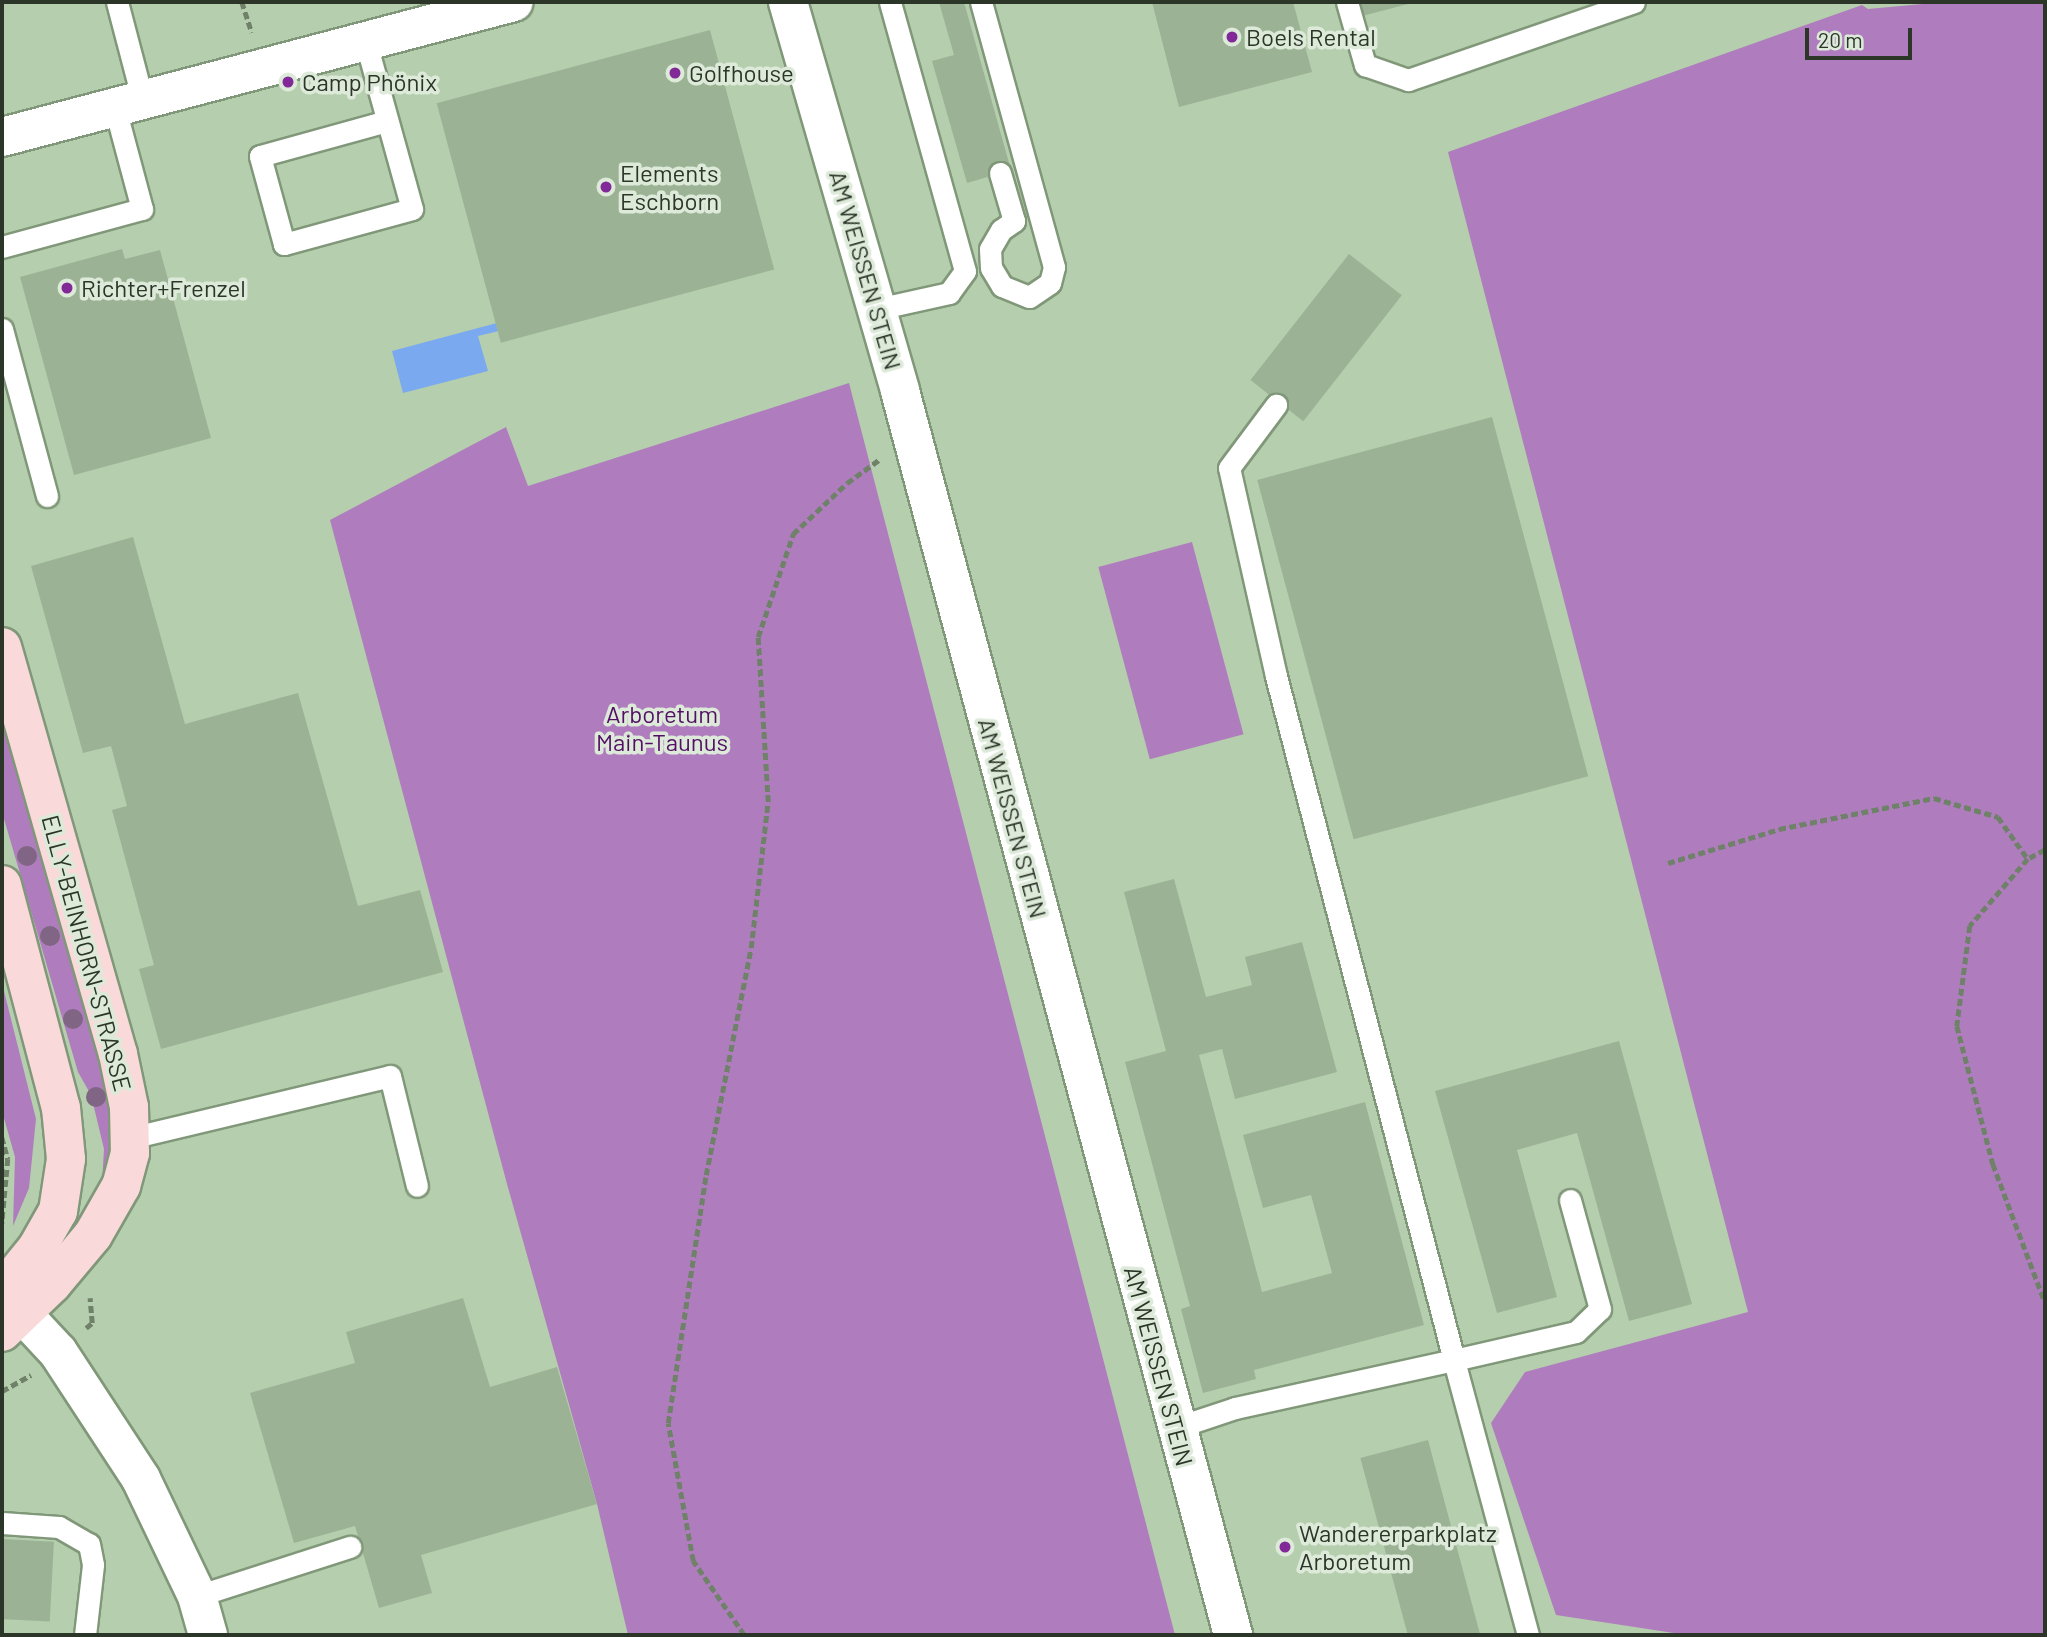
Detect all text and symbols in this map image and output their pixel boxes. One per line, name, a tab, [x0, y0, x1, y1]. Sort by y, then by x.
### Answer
scale bar	[1809, 14, 1916, 58]
place label: Boels Rental	[1246, 23, 1376, 51]
text: 20 m	[1818, 27, 1863, 52]
marker: Boels Rental	[1224, 29, 1240, 45]
place label: Golfhouse	[689, 59, 794, 87]
marker: Golfhouse	[667, 65, 683, 81]
place label: Camp Phönix	[302, 68, 437, 96]
marker: Camp Phönix	[280, 74, 296, 90]
place label: Elements Eschborn	[620, 159, 719, 215]
street label: AM WEISSEN STEIN	[824, 167, 908, 373]
marker: Elements Eschborn	[598, 179, 614, 195]
place label: Richter+Frenzel	[81, 274, 246, 302]
marker: Richter+Frenzel	[59, 280, 75, 296]
park label: Arboretum Main-Taunus	[596, 700, 728, 756]
street label: AM WEISSEN STEIN	[972, 715, 1054, 921]
street label: ELLY-BEINHORN-STRASSE	[36, 812, 138, 1094]
street label: AM WEISSEN STEIN	[1118, 1263, 1200, 1469]
place label: Wandererparkplatz Arboretum	[1299, 1519, 1497, 1575]
marker: Wandererparkplatz Arboretum	[1277, 1539, 1293, 1555]

